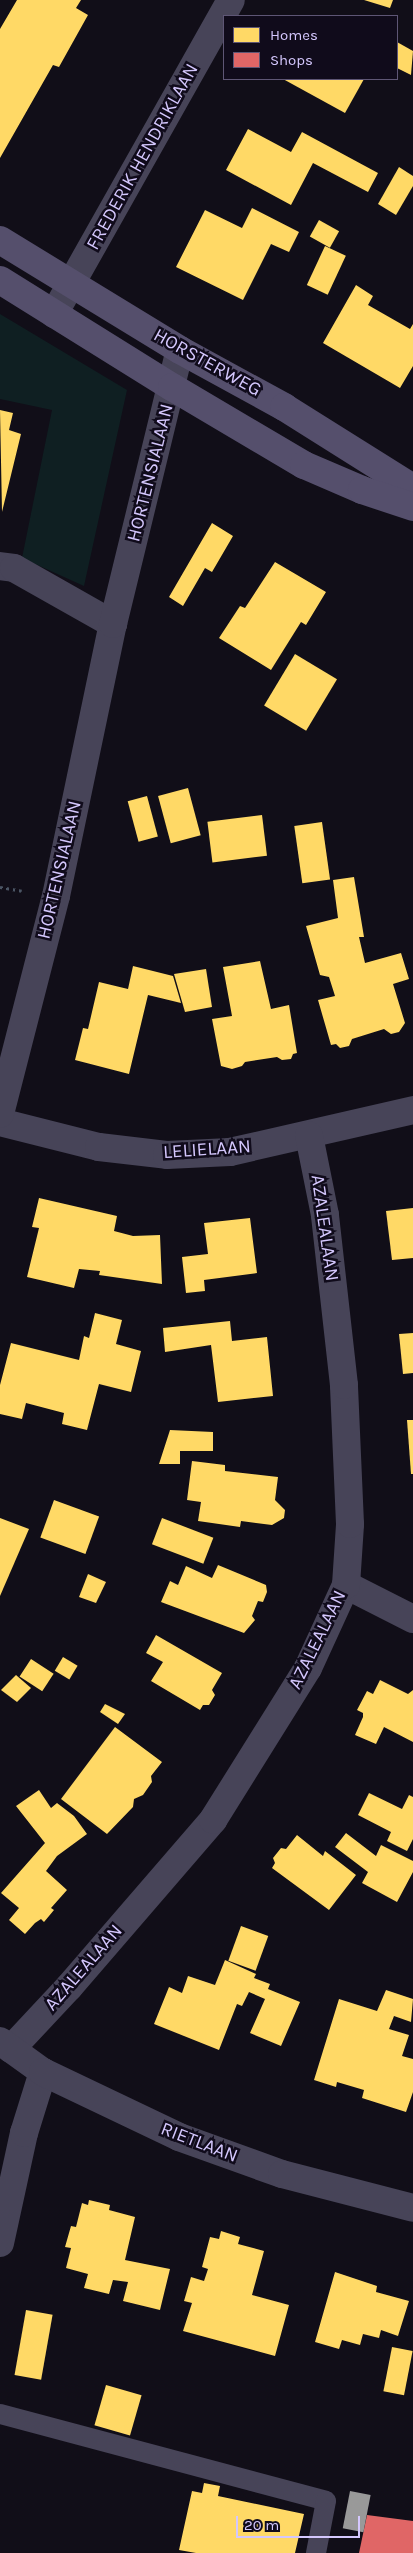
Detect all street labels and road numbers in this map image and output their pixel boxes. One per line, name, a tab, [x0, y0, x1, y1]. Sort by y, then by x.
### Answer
street label: FREDERIK HENDRIKLAAN	[82, 60, 204, 254]
street label: HORSTERWEG	[149, 324, 265, 402]
street label: HORTENSIALAAN	[123, 402, 179, 544]
street label: HORTENSIALAAN	[33, 799, 87, 941]
street label: LELIELAAN	[162, 1136, 252, 1164]
street label: AZALEALAAN	[305, 1173, 343, 1283]
street label: AZALEALAAN	[284, 1587, 352, 1693]
street label: AZALEALAAN	[40, 1920, 128, 2016]
street label: RIETLAAN	[157, 2118, 241, 2168]

